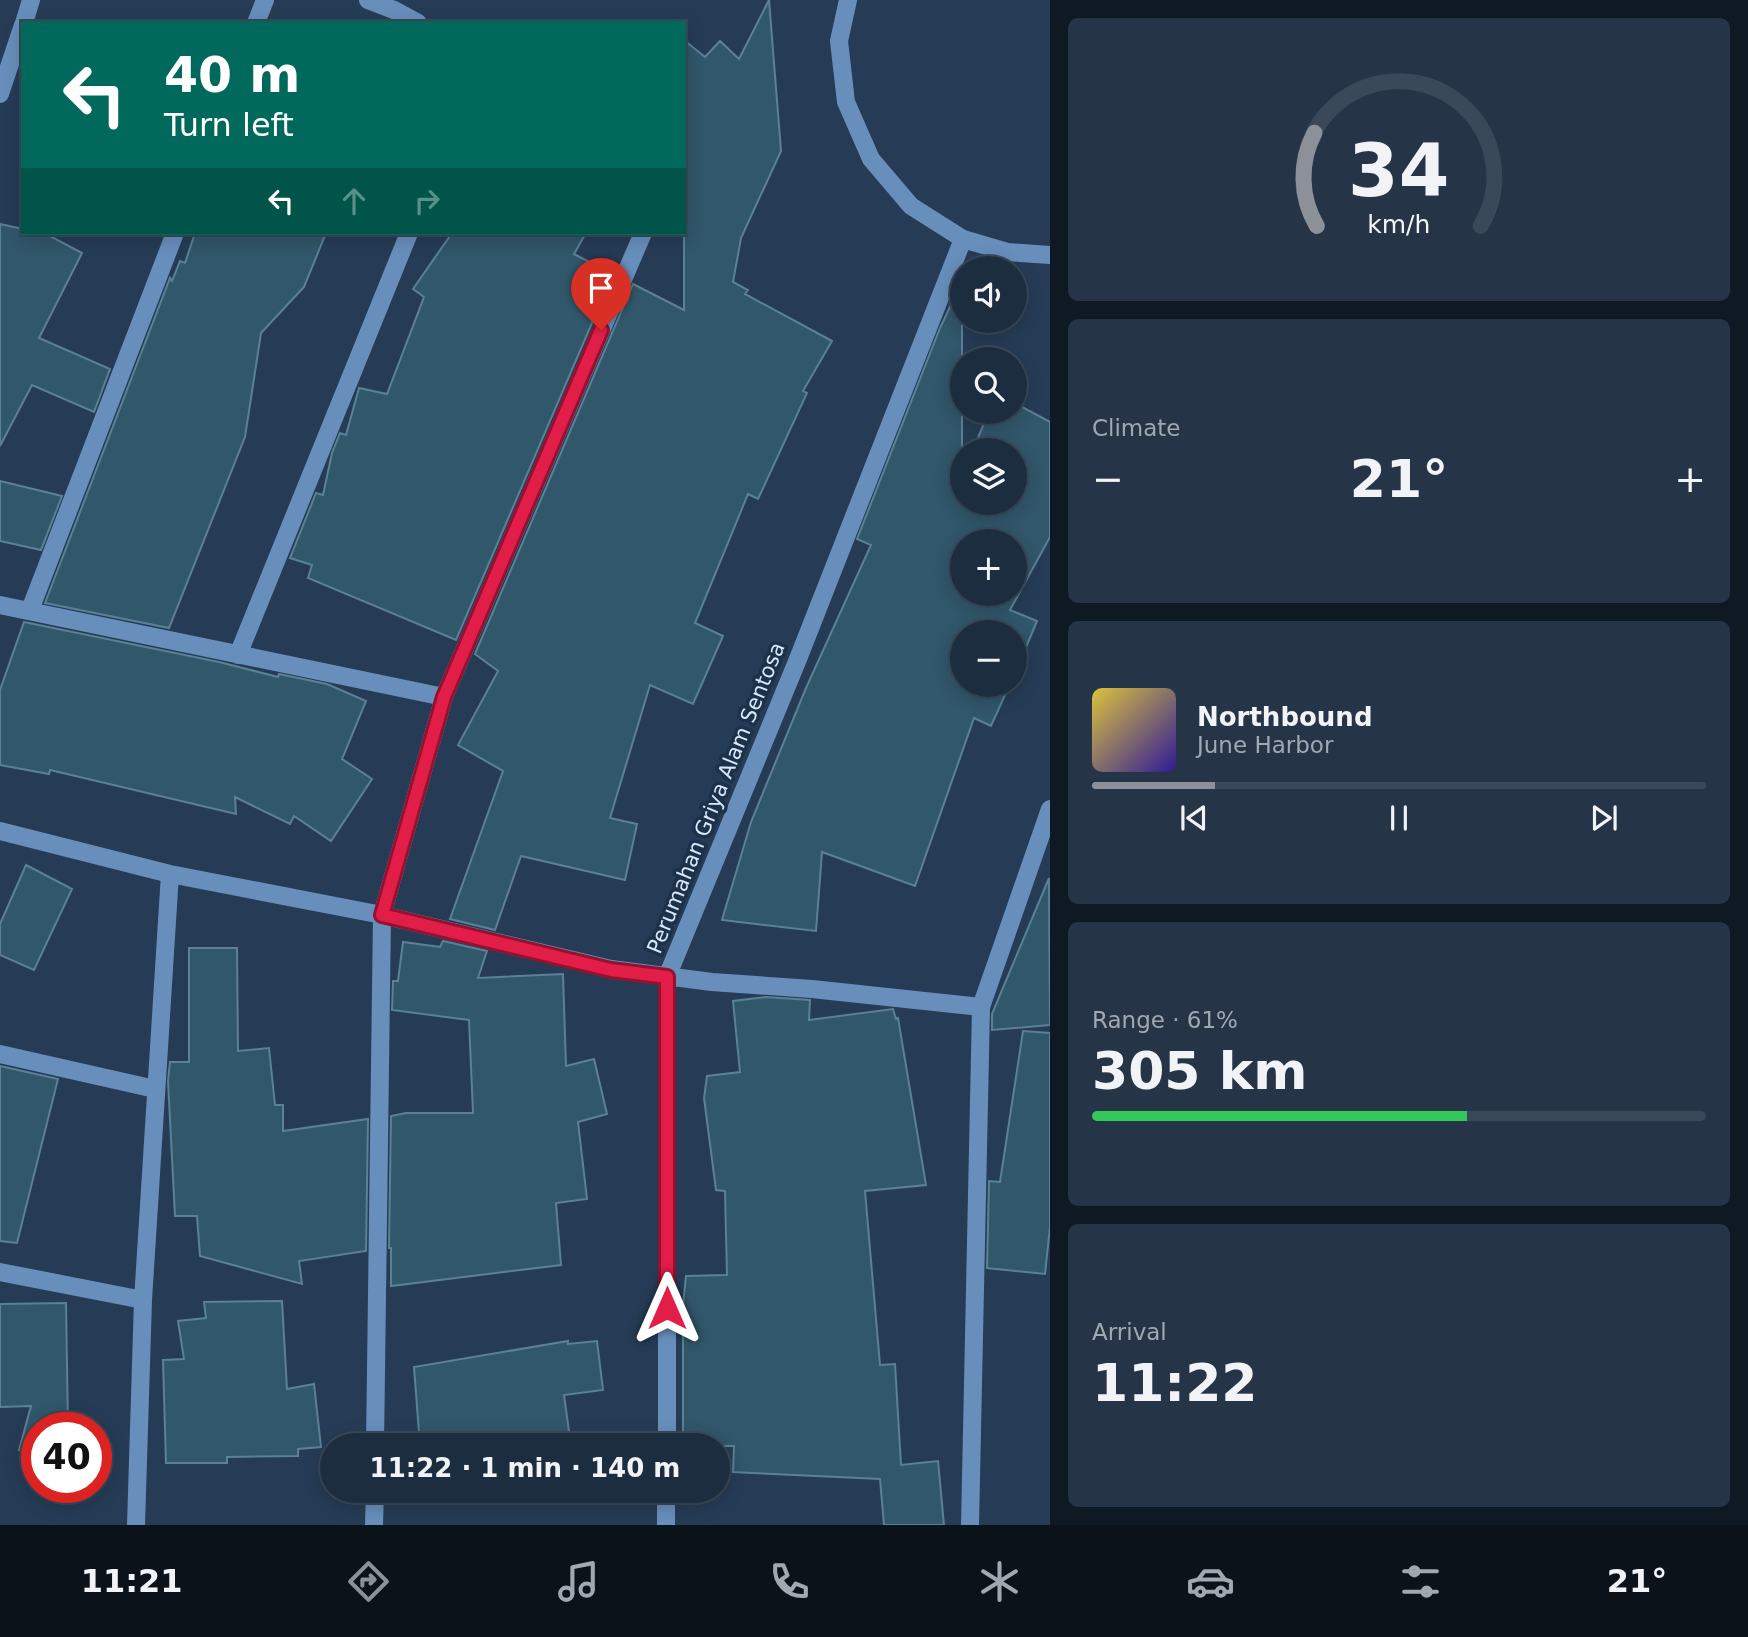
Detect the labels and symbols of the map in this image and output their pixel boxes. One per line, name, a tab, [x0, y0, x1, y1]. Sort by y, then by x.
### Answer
pin	[571, 258, 631, 330]
street label: Perumahan Griya Alam Sentosa	[642, 639, 790, 957]
position arrow	[630, 1271, 704, 1345]
speed limit sign: 40	[21, 1412, 112, 1503]

